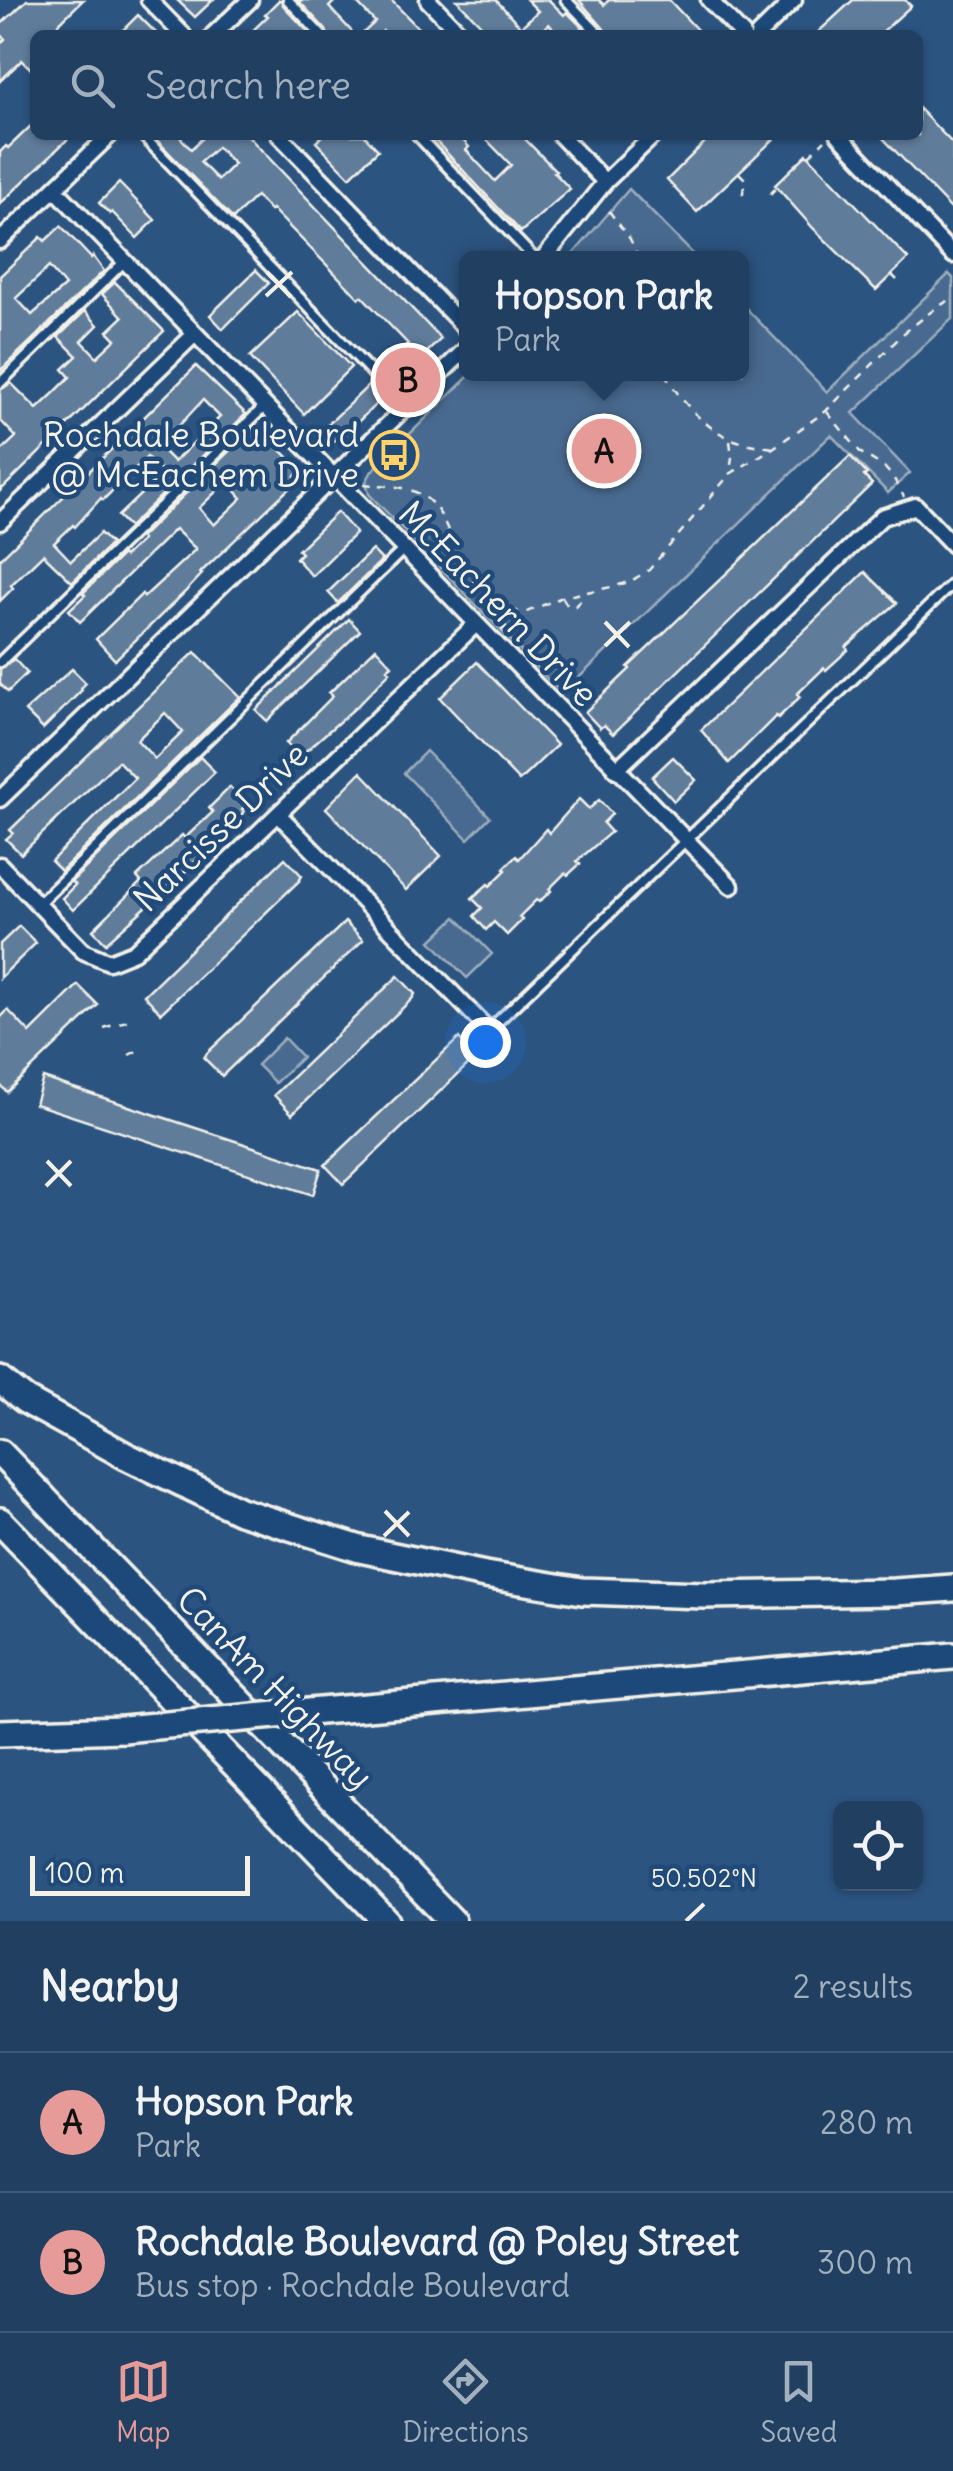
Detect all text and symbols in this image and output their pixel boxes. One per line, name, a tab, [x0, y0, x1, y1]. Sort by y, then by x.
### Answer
search box	[30, 30, 923, 140]
icon: search	[65, 58, 120, 113]
text: Search here	[145, 62, 351, 109]
popup	[459, 251, 749, 381]
text: Hopson Park	[495, 272, 713, 319]
text: Park	[495, 319, 561, 360]
pin: B	[376, 342, 440, 418]
place label: Rochdale Boulevard @ McEachem Drive	[43, 412, 359, 496]
pin: A	[572, 414, 636, 488]
bus stop icon: Rochdale Boulevard @ McEachem Drive	[368, 429, 420, 481]
street label: McEachern Drive	[390, 492, 608, 715]
street label: Narcisse Drive	[124, 732, 317, 920]
your location	[460, 1017, 511, 1068]
street label: CanAm Highway	[168, 1577, 383, 1798]
map controls	[833, 1801, 923, 1891]
button: locate	[833, 1801, 923, 1891]
scale bar	[30, 1851, 250, 1896]
text: 100 m	[45, 1855, 124, 1891]
text: 50.502°N	[651, 1862, 757, 1894]
text: Nearby	[40, 1960, 179, 2012]
text: 2 results	[793, 1966, 913, 2007]
text: Hopson Park	[135, 2078, 354, 2125]
text: A	[62, 2102, 83, 2143]
text: 280 m	[820, 2102, 913, 2143]
text: Park	[135, 2125, 201, 2166]
text: Rochdale Boulevard @ Poley Street	[135, 2218, 739, 2265]
text: B	[62, 2242, 83, 2283]
text: 300 m	[817, 2242, 913, 2283]
text: Bus stop · Rochdale Boulevard	[135, 2265, 570, 2306]
tab: Map	[116, 2354, 171, 2450]
tab: Directions	[402, 2354, 529, 2450]
tab: Saved	[760, 2354, 837, 2450]

